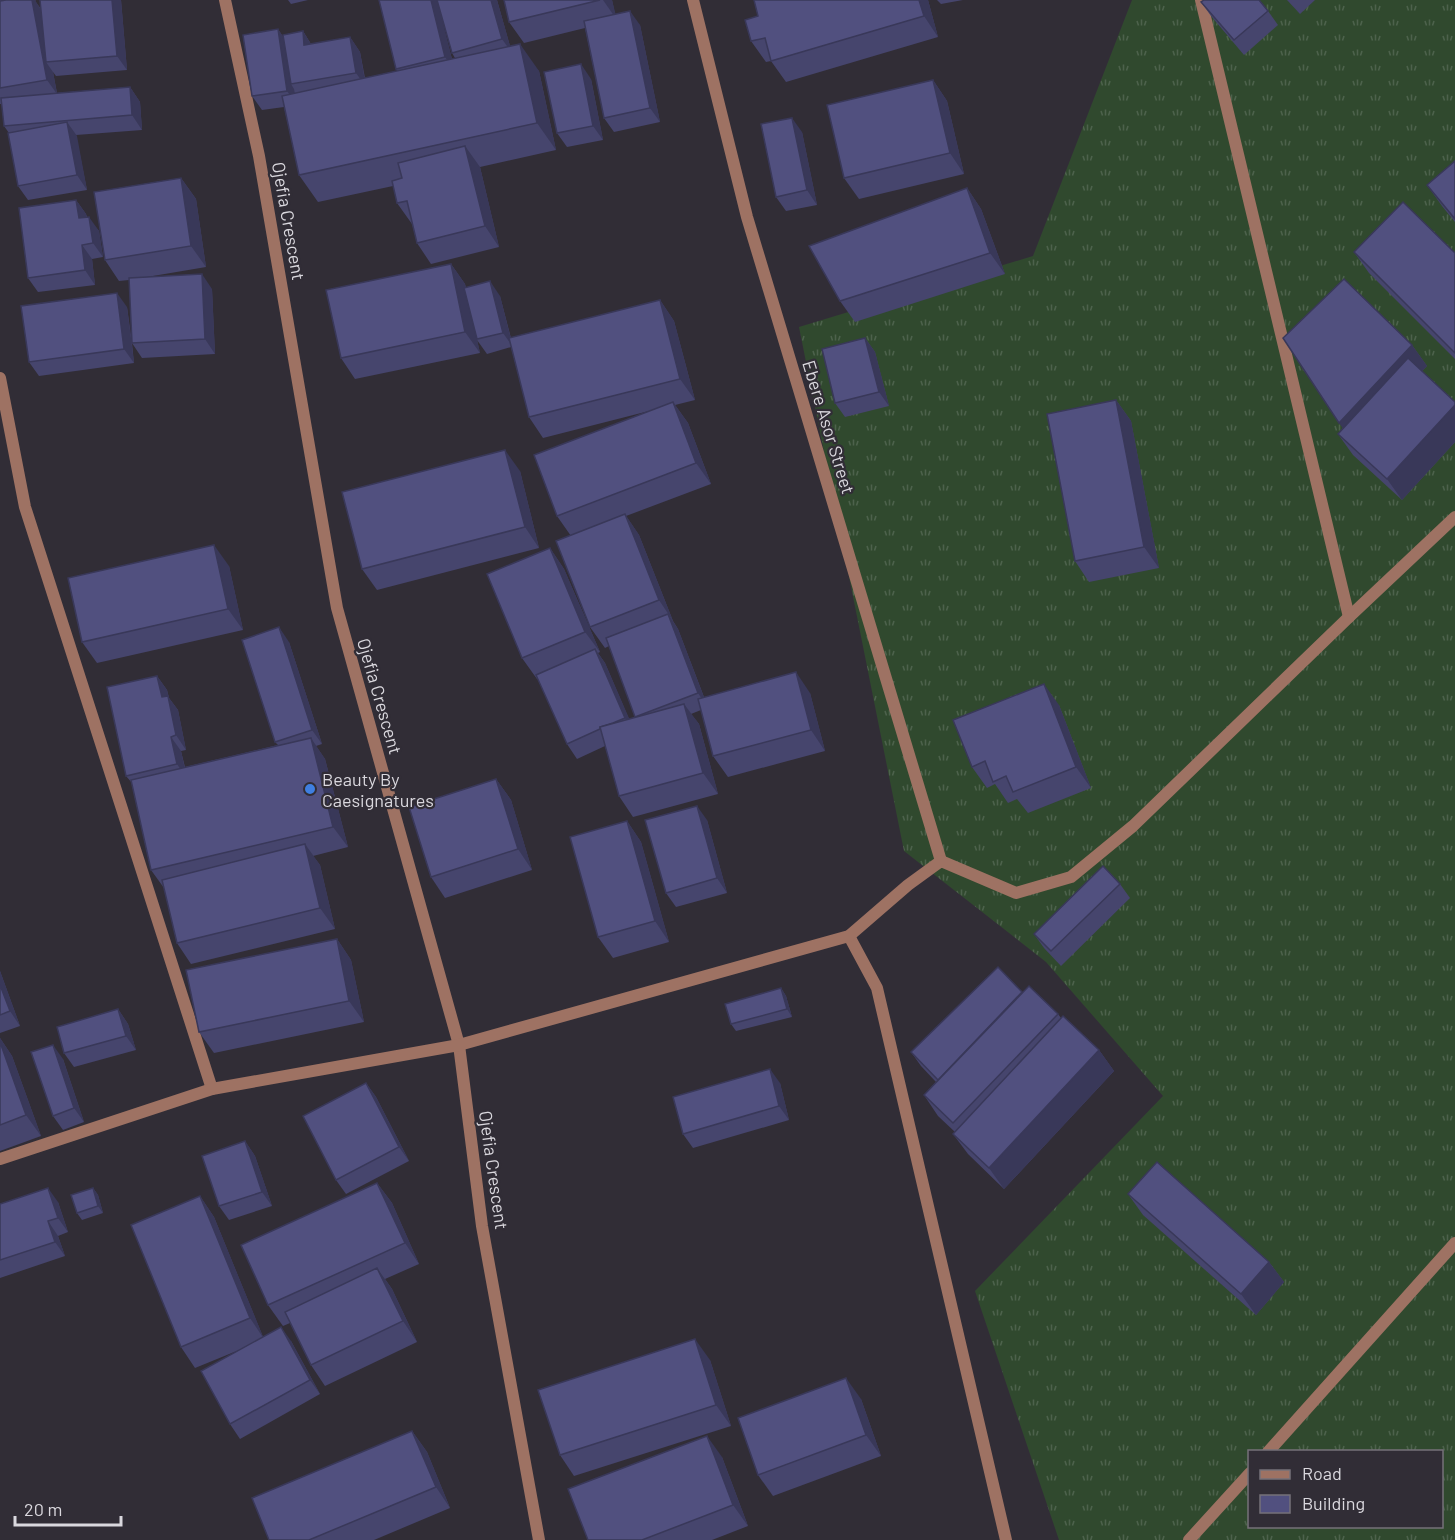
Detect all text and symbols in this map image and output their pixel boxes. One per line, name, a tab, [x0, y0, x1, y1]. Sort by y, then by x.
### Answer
street label: Ojefia Crescent	[268, 160, 310, 282]
street label: Ebere Asor Street	[798, 358, 860, 496]
street label: Ojefia Crescent	[353, 635, 407, 757]
place label: Beauty By Caesignatures	[322, 768, 434, 811]
marker: Beauty By Caesignatures	[303, 782, 317, 796]
street label: Ojefia Crescent	[475, 1109, 513, 1231]
legend	[1248, 1450, 1443, 1528]
text: Road	[1302, 1462, 1342, 1484]
scale bar	[15, 1489, 122, 1527]
text: Building	[1302, 1492, 1365, 1514]
text: 20 m	[24, 1498, 62, 1520]

